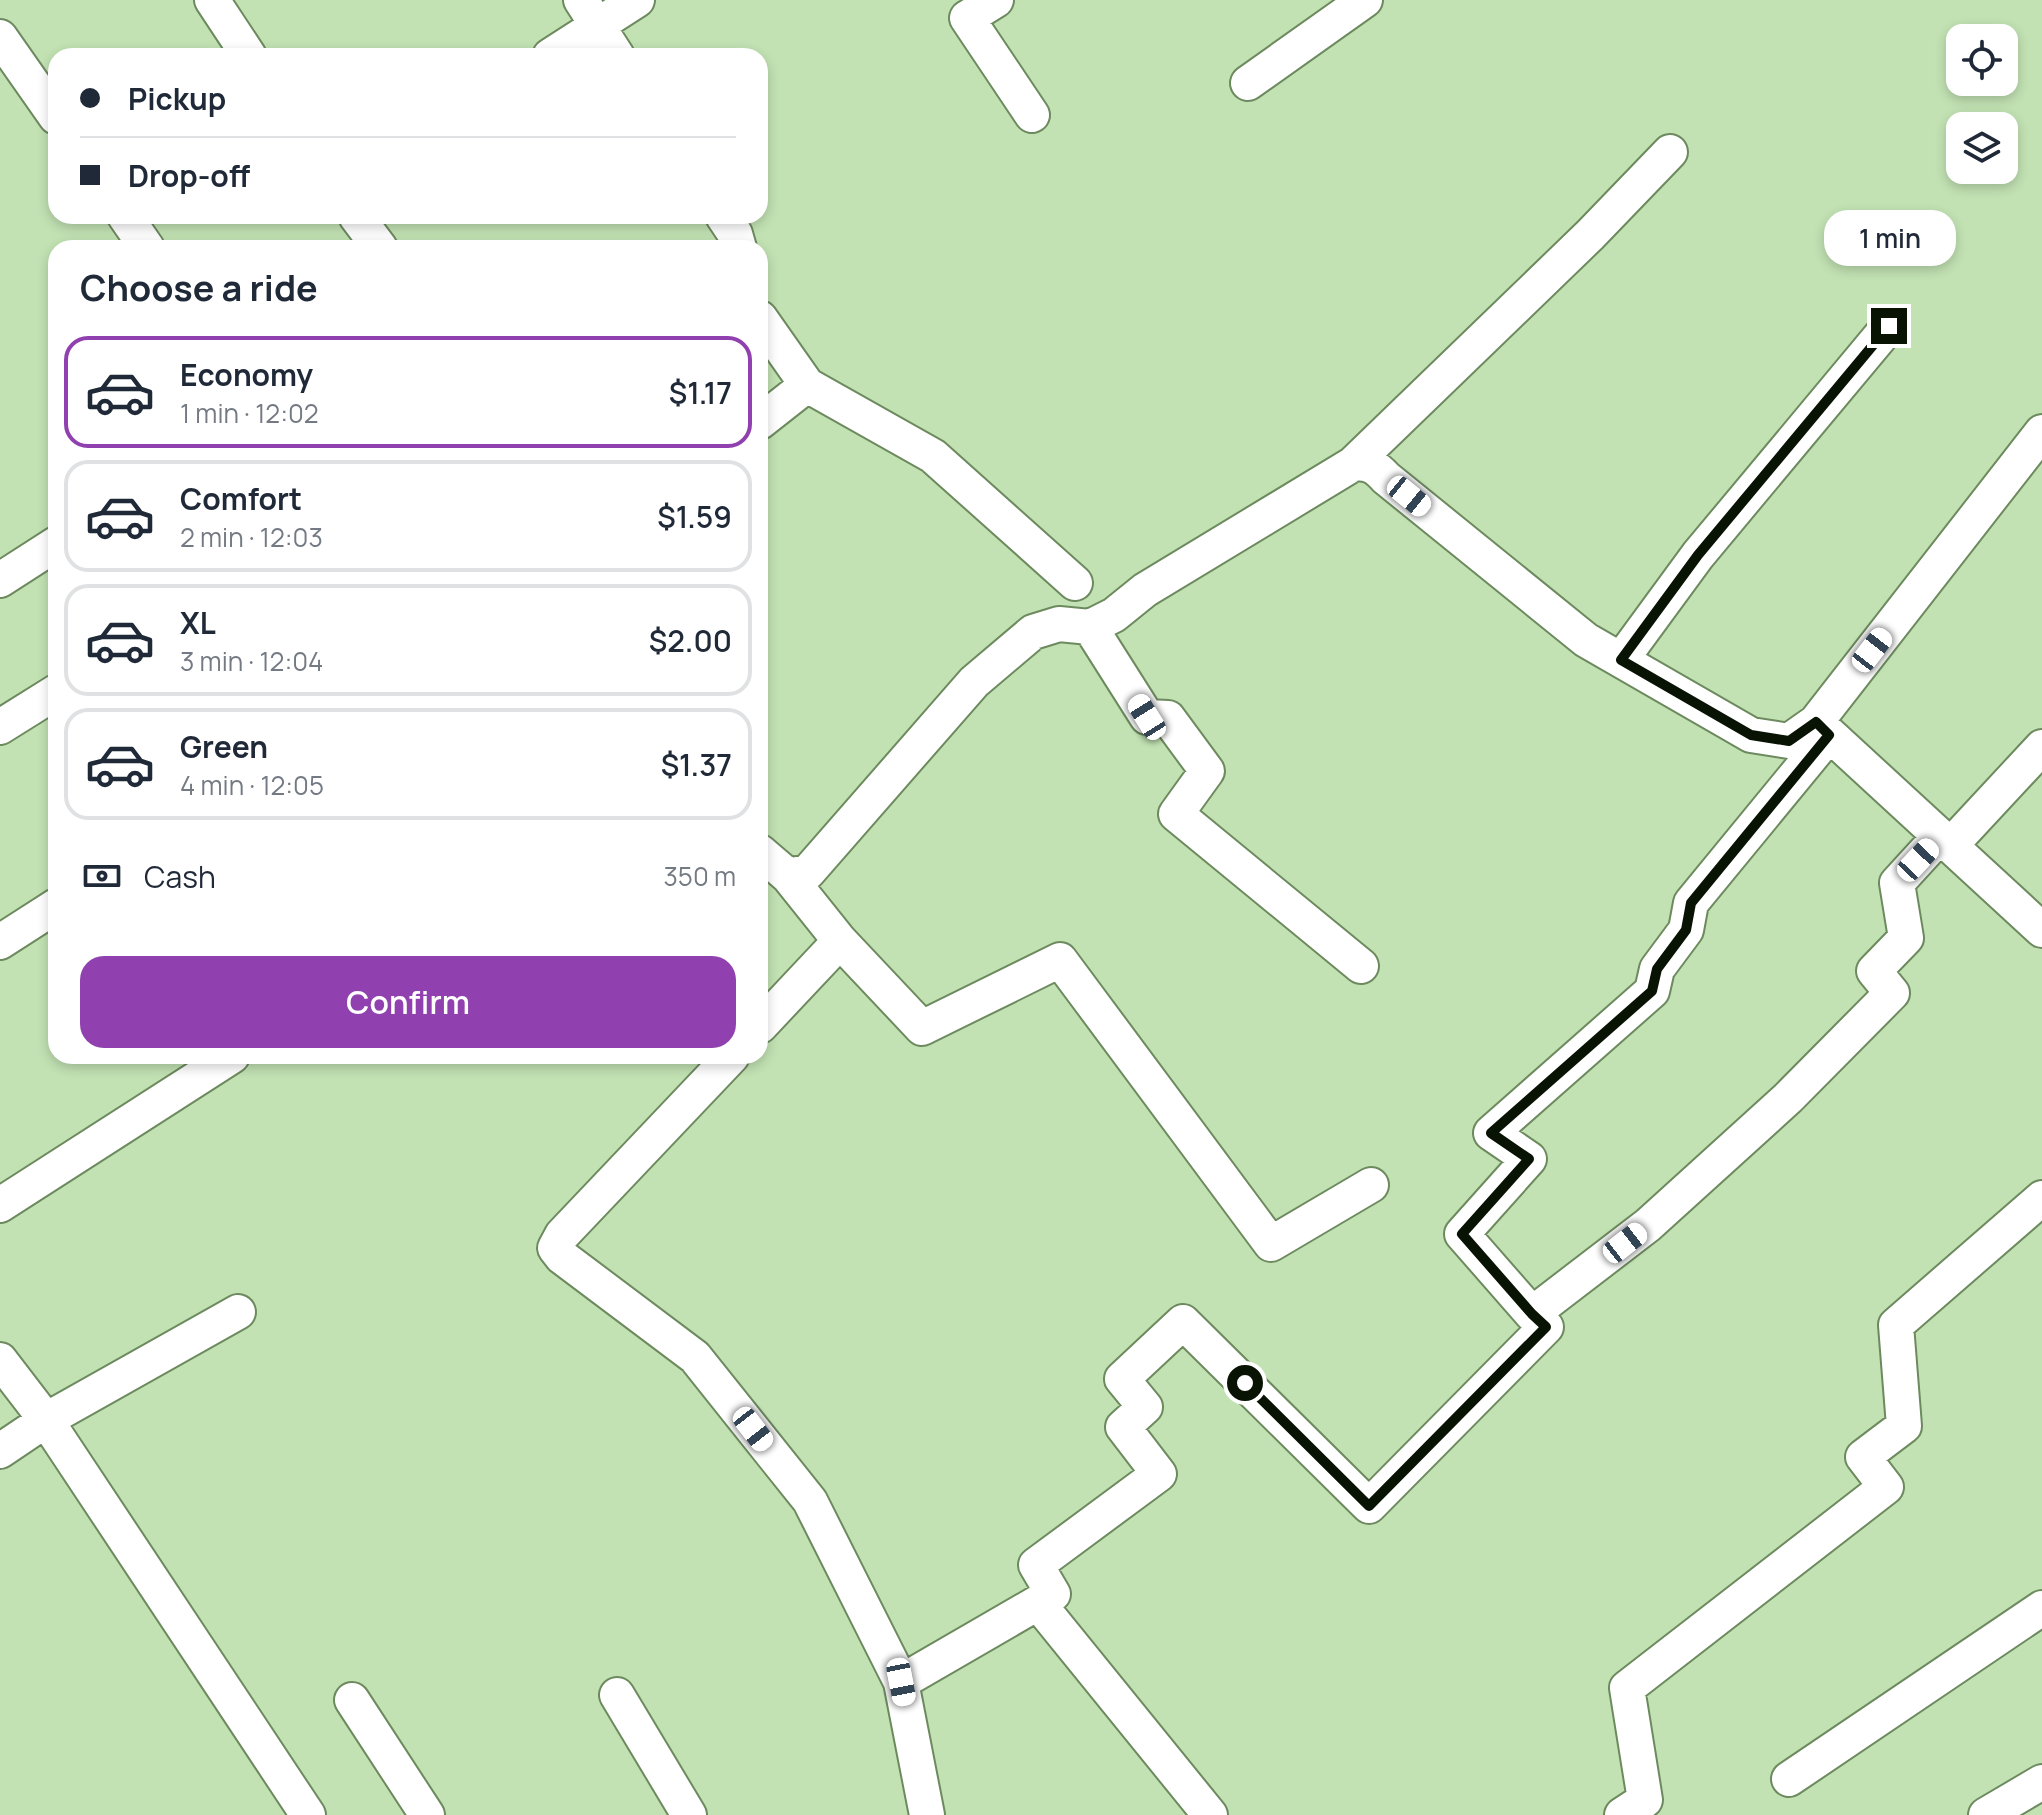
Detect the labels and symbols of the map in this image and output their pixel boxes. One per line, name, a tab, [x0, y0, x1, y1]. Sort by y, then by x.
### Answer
callout: 1 min	[1823, 210, 1955, 266]
route end	[1871, 308, 1907, 344]
car	[1383, 472, 1435, 520]
car	[1848, 624, 1896, 676]
car	[1124, 690, 1170, 744]
car	[1893, 834, 1943, 886]
car	[1599, 1219, 1651, 1267]
route start	[1227, 1365, 1263, 1401]
car	[729, 1403, 777, 1455]
car	[885, 1656, 917, 1708]

